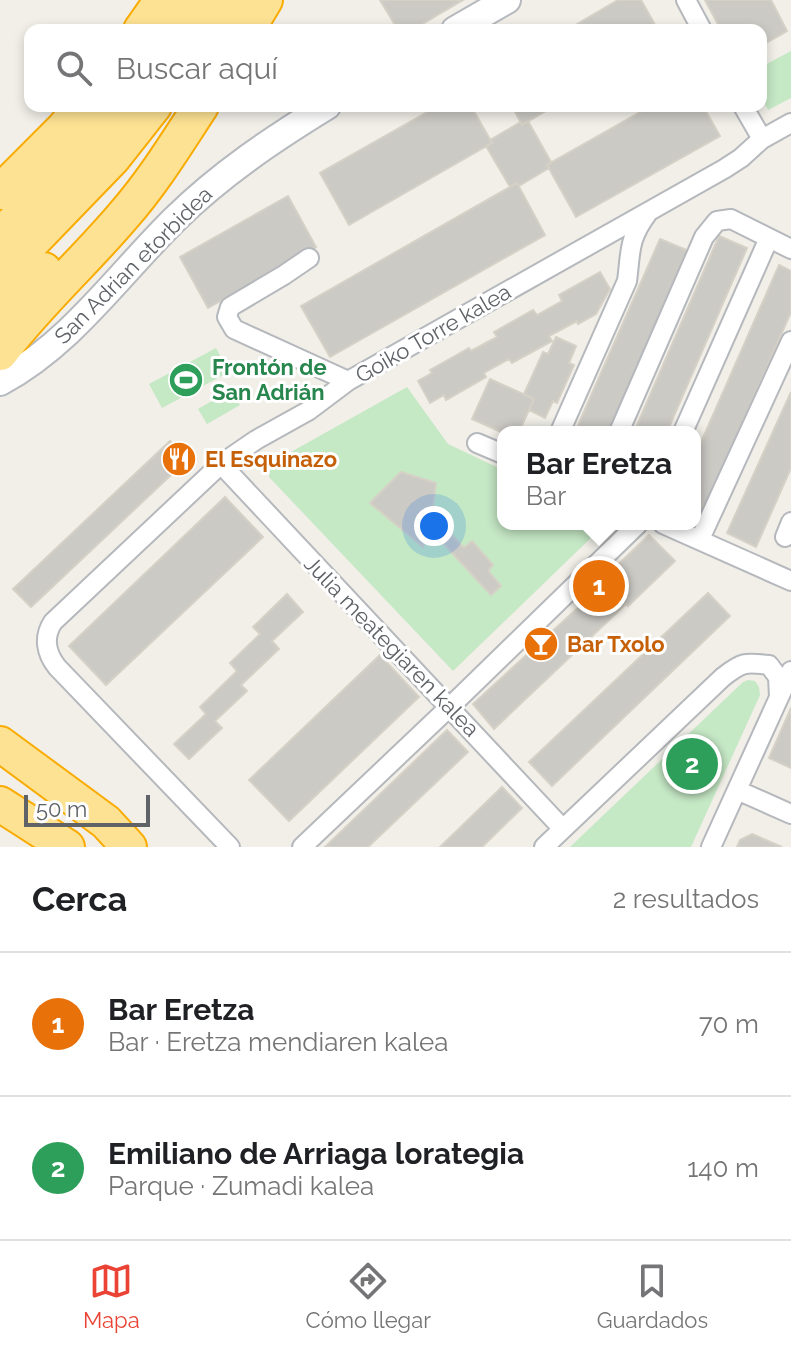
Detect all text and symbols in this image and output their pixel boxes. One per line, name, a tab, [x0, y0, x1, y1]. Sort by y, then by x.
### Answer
search box	[24, 24, 767, 112]
icon: search	[52, 46, 96, 90]
text: Buscar aquí	[116, 51, 278, 86]
street label: San Adrian etorbidea	[49, 181, 217, 349]
street label: Goiko Torre kalea	[351, 278, 515, 388]
place label: Frontón de San Adrián	[212, 354, 327, 405]
sports icon: Frontón de San Adrián	[167, 361, 205, 399]
popup	[497, 426, 701, 530]
restaurant icon: El Esquinazo	[160, 440, 198, 478]
place label: El Esquinazo	[205, 446, 337, 472]
text: Bar Eretza	[526, 446, 672, 481]
text: Bar	[526, 481, 566, 511]
your location	[414, 506, 454, 546]
street label: Julia meategiaren kalea	[299, 550, 485, 742]
pin: 1	[573, 556, 625, 616]
bar icon: Bar Txolo	[522, 625, 560, 663]
place label: Bar Txolo	[567, 631, 665, 657]
pin: 2	[666, 734, 718, 794]
scale bar	[24, 791, 150, 827]
text: 50 m	[36, 796, 87, 822]
text: Cerca	[32, 879, 127, 919]
text: 2 resultados	[613, 884, 759, 914]
text: Bar Eretza	[108, 992, 254, 1027]
text: 1	[52, 1009, 64, 1039]
text: 70 m	[699, 1009, 759, 1039]
text: Bar · Eretza mendiaren kalea	[108, 1027, 449, 1057]
text: Emiliano de Arriaga lorategia	[108, 1136, 524, 1171]
text: 2	[51, 1153, 65, 1183]
text: 140 m	[687, 1153, 759, 1183]
text: Parque · Zumadi kalea	[108, 1171, 374, 1201]
tab: Mapa	[83, 1259, 140, 1333]
tab: Cómo llegar	[306, 1259, 431, 1333]
tab: Guardados	[597, 1259, 708, 1333]

